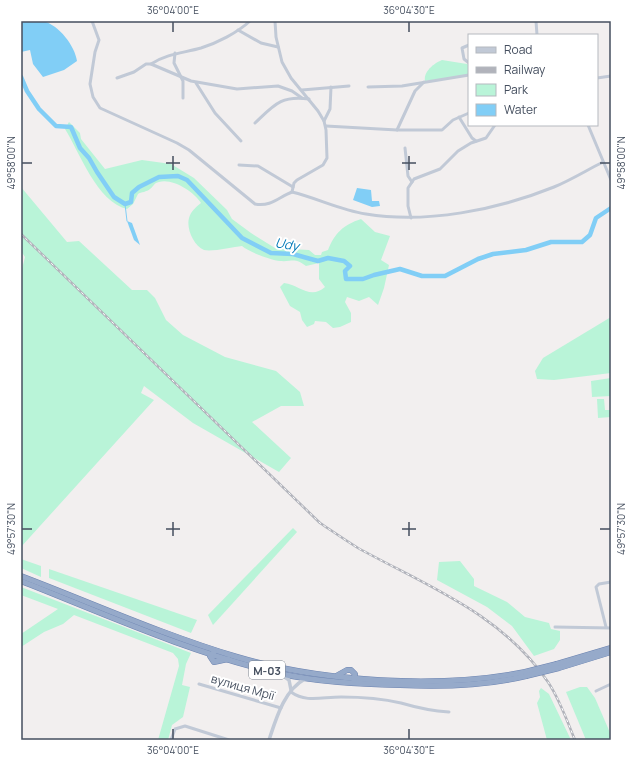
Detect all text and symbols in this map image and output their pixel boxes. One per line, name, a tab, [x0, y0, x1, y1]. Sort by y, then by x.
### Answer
text: 36°04'00"E	[147, 3, 199, 17]
text: 36°04'30"E	[383, 3, 435, 17]
legend	[468, 34, 598, 126]
text: Road	[504, 41, 532, 58]
text: Railway	[504, 61, 546, 78]
text: Park	[504, 81, 529, 98]
text: Water	[504, 101, 538, 118]
text: 49°58'00"N	[4, 136, 18, 190]
text: 49°58'00"N	[614, 136, 628, 190]
water label: Udy	[274, 233, 302, 255]
text: 49°57'30"N	[4, 503, 18, 555]
text: 49°57'30"N	[614, 503, 628, 555]
road number: М-03	[249, 661, 285, 679]
street label: вулиця Мрії	[209, 670, 278, 705]
text: 36°04'00"E	[147, 743, 199, 757]
text: 36°04'30"E	[383, 743, 435, 757]

